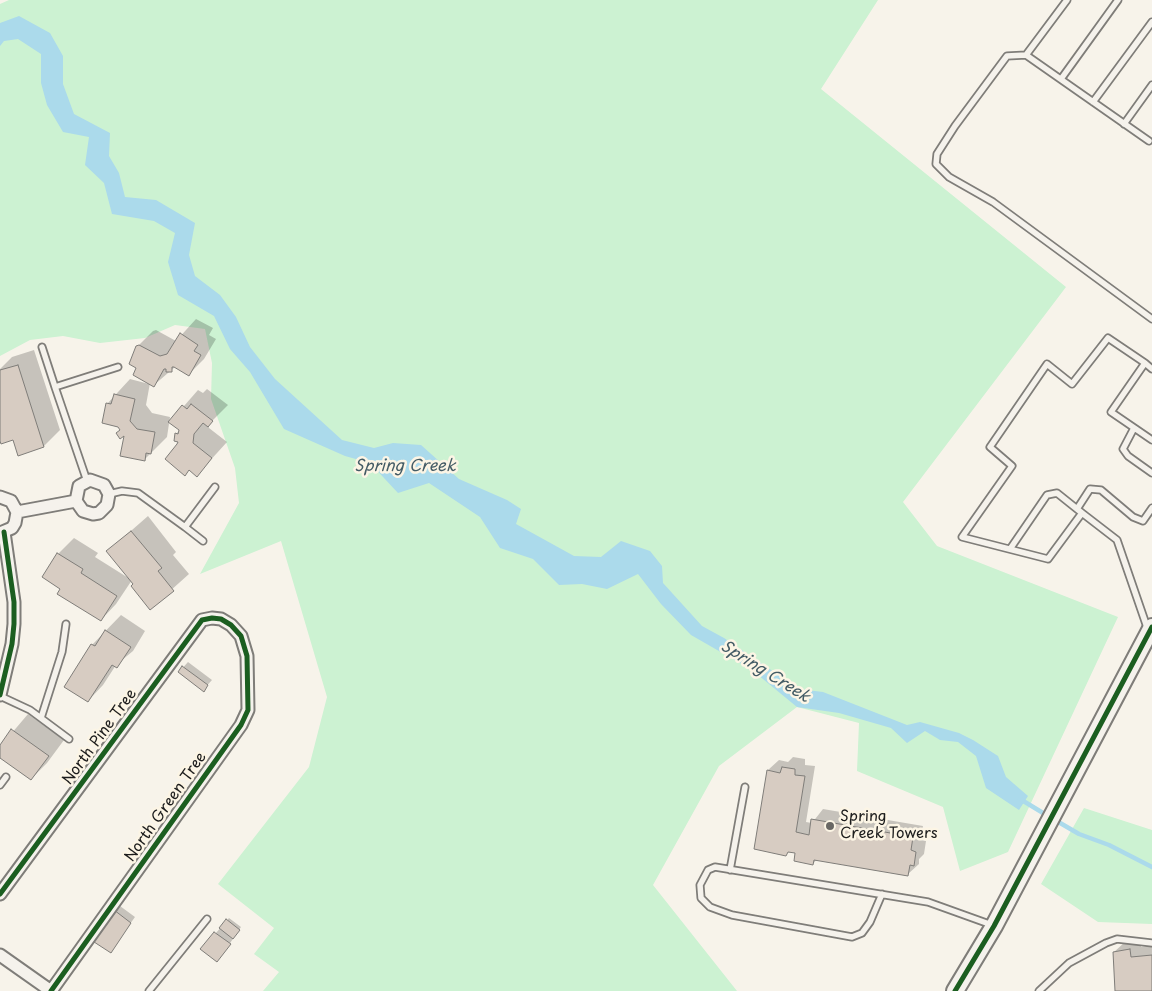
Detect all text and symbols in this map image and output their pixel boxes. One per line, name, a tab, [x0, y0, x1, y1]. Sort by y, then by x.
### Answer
water label: Spring Creek	[354, 457, 456, 477]
water label: Spring Creek	[717, 637, 813, 707]
street label: North Pine Tree	[59, 686, 141, 788]
street label: North Green Tree	[121, 749, 211, 865]
place label: Spring Creek Towers	[840, 808, 938, 843]
marker: Spring Creek Towers	[824, 820, 836, 832]

